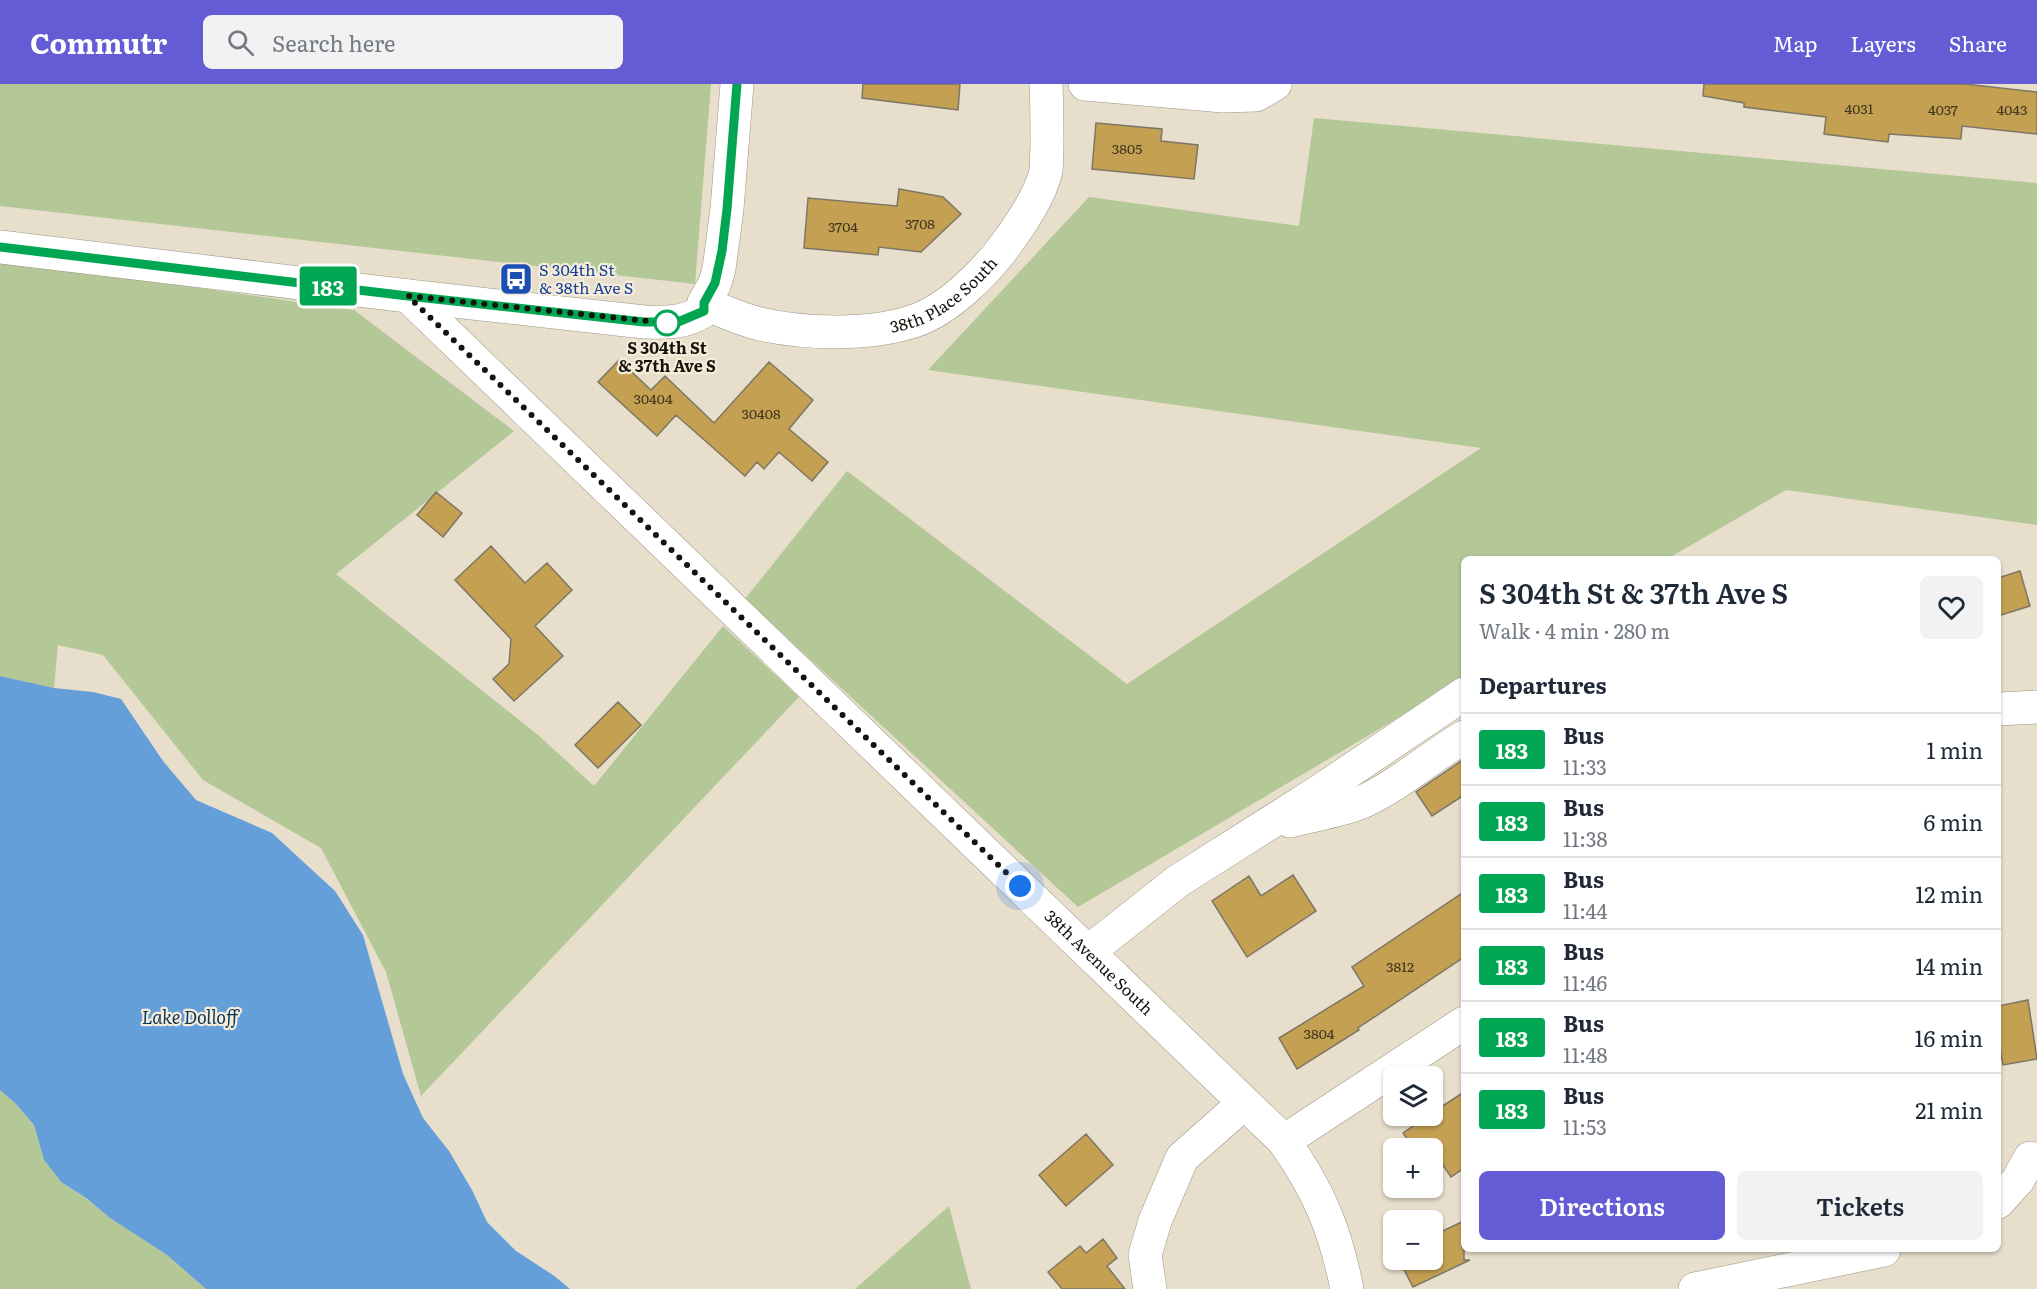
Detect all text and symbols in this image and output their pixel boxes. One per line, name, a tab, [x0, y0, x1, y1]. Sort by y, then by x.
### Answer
search box	[203, 15, 623, 69]
text: Commutr	[30, 21, 167, 63]
icon: search	[224, 26, 257, 59]
text: Search here	[272, 26, 396, 59]
text: Map	[1773, 27, 1818, 58]
text: Layers	[1851, 27, 1916, 58]
text: Share	[1949, 27, 2007, 58]
house number: 4031	[1845, 98, 1874, 118]
house number: 4037	[1928, 99, 1958, 119]
house number: 4043	[1996, 99, 2028, 119]
house number: 3805	[1112, 138, 1142, 158]
house number: 3708	[905, 213, 935, 233]
house number: 3704	[828, 216, 858, 236]
street label: 38th Place South	[887, 251, 1002, 338]
place label: S 304th St & 38th Ave S	[539, 257, 633, 299]
bus stop icon: S 304th St & 38th Ave S	[498, 261, 534, 297]
line badge: 183	[294, 266, 362, 306]
text: 183	[312, 271, 344, 302]
marker: S 304th St & 37th Ave S	[654, 310, 680, 336]
place label: S 304th St & 37th Ave S	[618, 335, 716, 377]
house number: 30404	[633, 388, 673, 408]
house number: 30408	[741, 403, 781, 423]
text: S 304th St & 37th Ave S	[1479, 571, 1788, 613]
button: heart	[1920, 576, 1983, 639]
text: Walk · 4 min · 280 m	[1479, 615, 1670, 645]
text: Departures	[1479, 668, 1606, 701]
text: Bus	[1563, 718, 1604, 751]
text: 1 min	[1926, 733, 1983, 766]
text: 183	[1496, 734, 1528, 765]
text: 11:33	[1563, 751, 1607, 781]
text: Bus	[1563, 790, 1604, 823]
text: 6 min	[1924, 805, 1983, 838]
text: 183	[1496, 806, 1528, 837]
text: 11:38	[1563, 823, 1608, 853]
text: Bus	[1563, 862, 1604, 895]
your location	[1005, 871, 1035, 901]
text: 12 min	[1915, 877, 1983, 910]
text: 183	[1496, 878, 1528, 909]
text: 11:44	[1563, 895, 1608, 925]
street label: 38th Avenue South	[1040, 904, 1160, 1020]
text: Bus	[1563, 934, 1604, 967]
text: 14 min	[1915, 949, 1983, 982]
text: 183	[1496, 950, 1528, 981]
house number: 3812	[1386, 956, 1414, 976]
text: 11:46	[1563, 967, 1607, 997]
water label: Lake Dolloff	[142, 1003, 240, 1030]
text: Bus	[1563, 1006, 1604, 1039]
text: 16 min	[1915, 1021, 1983, 1054]
text: 183	[1496, 1022, 1528, 1053]
house number: 3804	[1303, 1023, 1335, 1043]
text: 11:48	[1563, 1039, 1608, 1069]
map controls	[1383, 1066, 1443, 1270]
button: layers	[1383, 1066, 1443, 1126]
text: Bus	[1563, 1078, 1604, 1111]
text: 21 min	[1915, 1093, 1983, 1126]
text: 183	[1496, 1094, 1528, 1125]
text: 11:53	[1563, 1111, 1607, 1141]
button: +	[1383, 1138, 1443, 1198]
button: Directions	[1479, 1171, 1725, 1240]
button: Tickets	[1737, 1171, 1983, 1240]
button: −	[1383, 1210, 1443, 1270]

